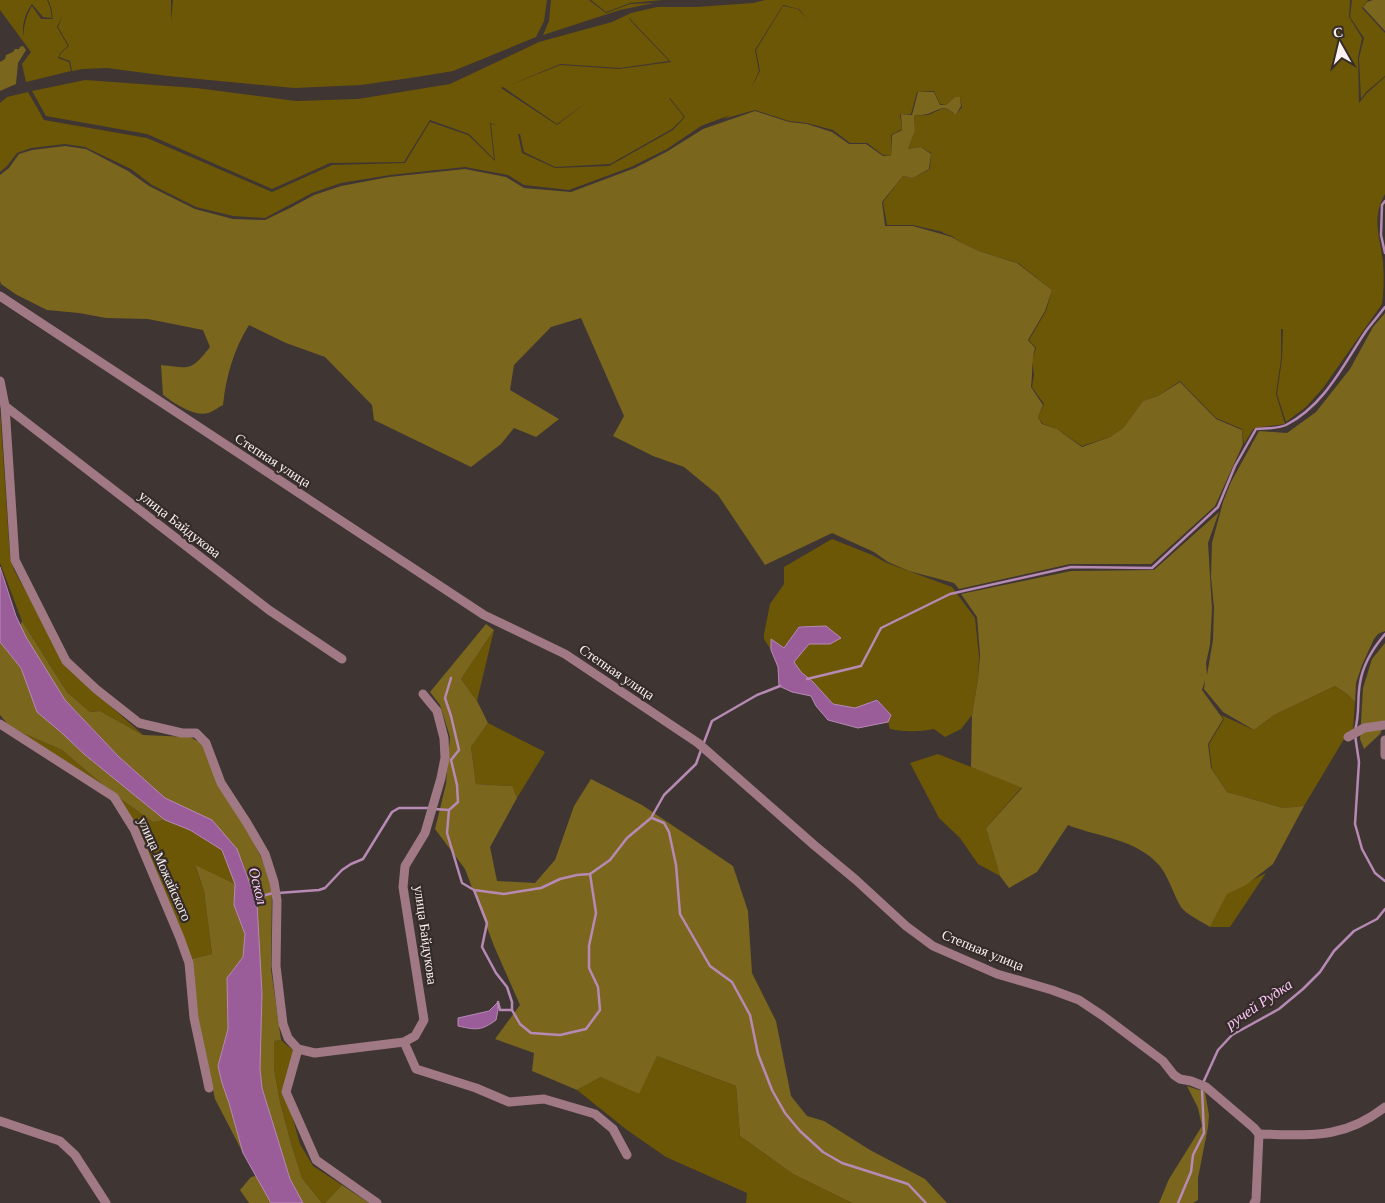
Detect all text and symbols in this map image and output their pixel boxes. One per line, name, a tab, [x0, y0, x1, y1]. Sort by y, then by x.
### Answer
north arrow	[1315, 20, 1365, 70]
text: С	[1332, 24, 1344, 41]
street label: Степная улица	[232, 430, 314, 491]
street label: улица Байдукова	[136, 488, 224, 561]
street label: Степная улица	[576, 642, 658, 703]
street label: улица Можайского	[135, 815, 194, 923]
water label: Оскол	[246, 866, 270, 907]
street label: улица Байдукова	[411, 885, 440, 986]
street label: Степная улица	[940, 927, 1027, 974]
water label: ручей Рудка	[1222, 976, 1295, 1033]

